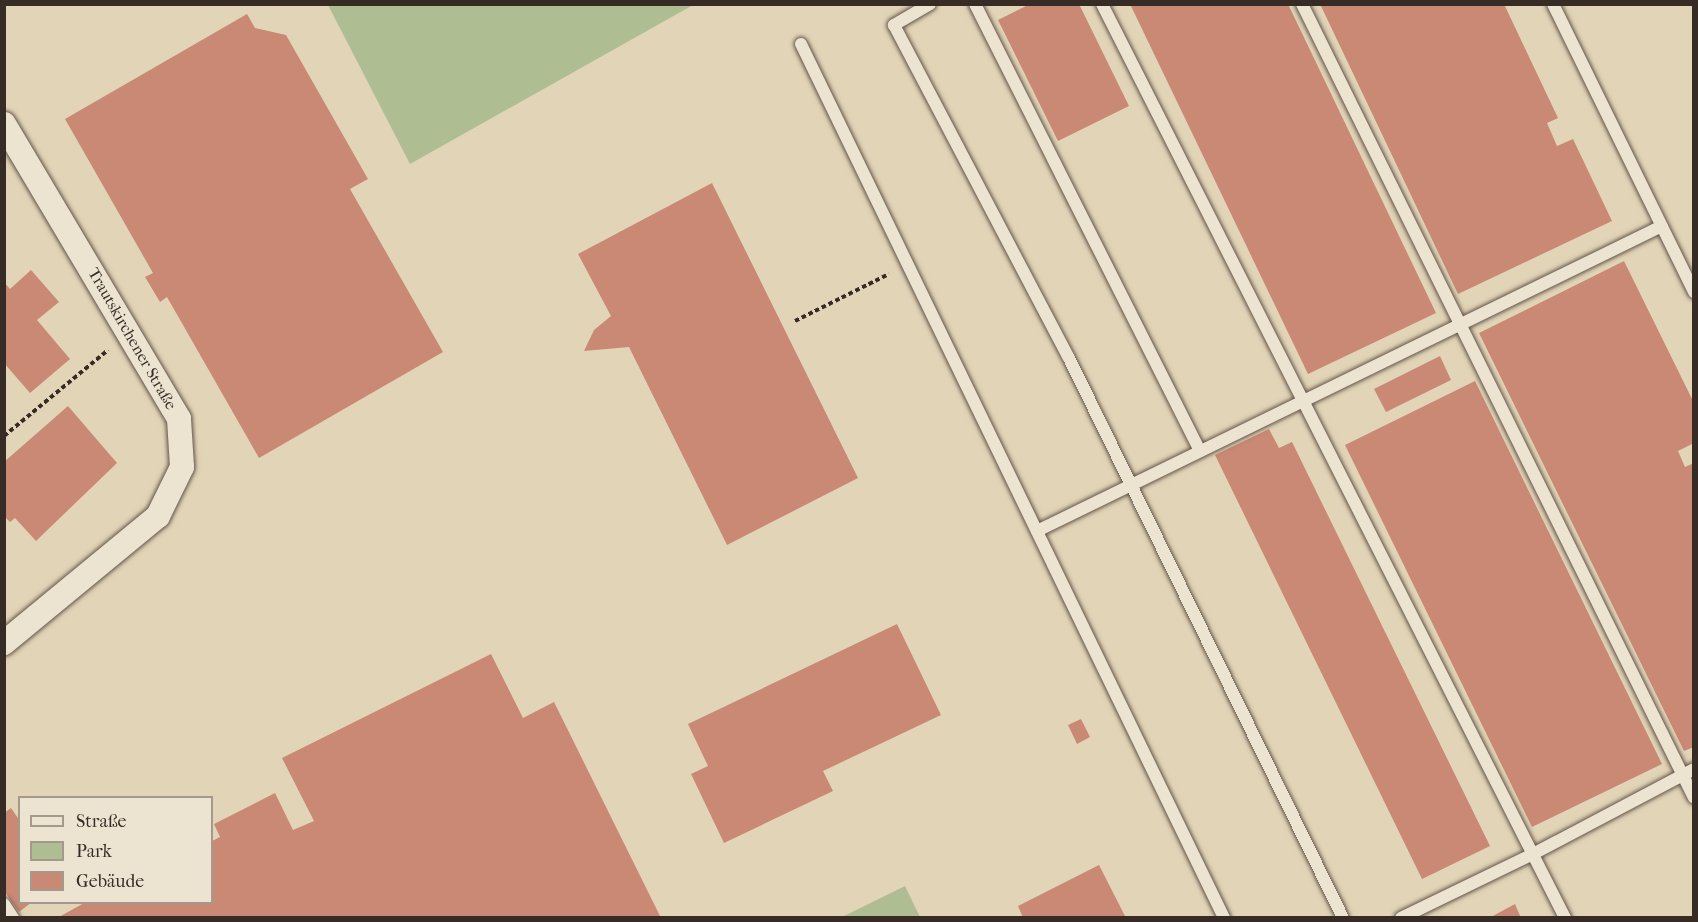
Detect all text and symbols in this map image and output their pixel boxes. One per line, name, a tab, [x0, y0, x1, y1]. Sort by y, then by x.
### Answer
street label: Trautskirchener Straße	[84, 265, 180, 413]
legend	[18, 796, 213, 904]
text: Straße	[76, 811, 126, 832]
text: Park	[76, 841, 112, 862]
text: Gebäude	[76, 871, 144, 892]

